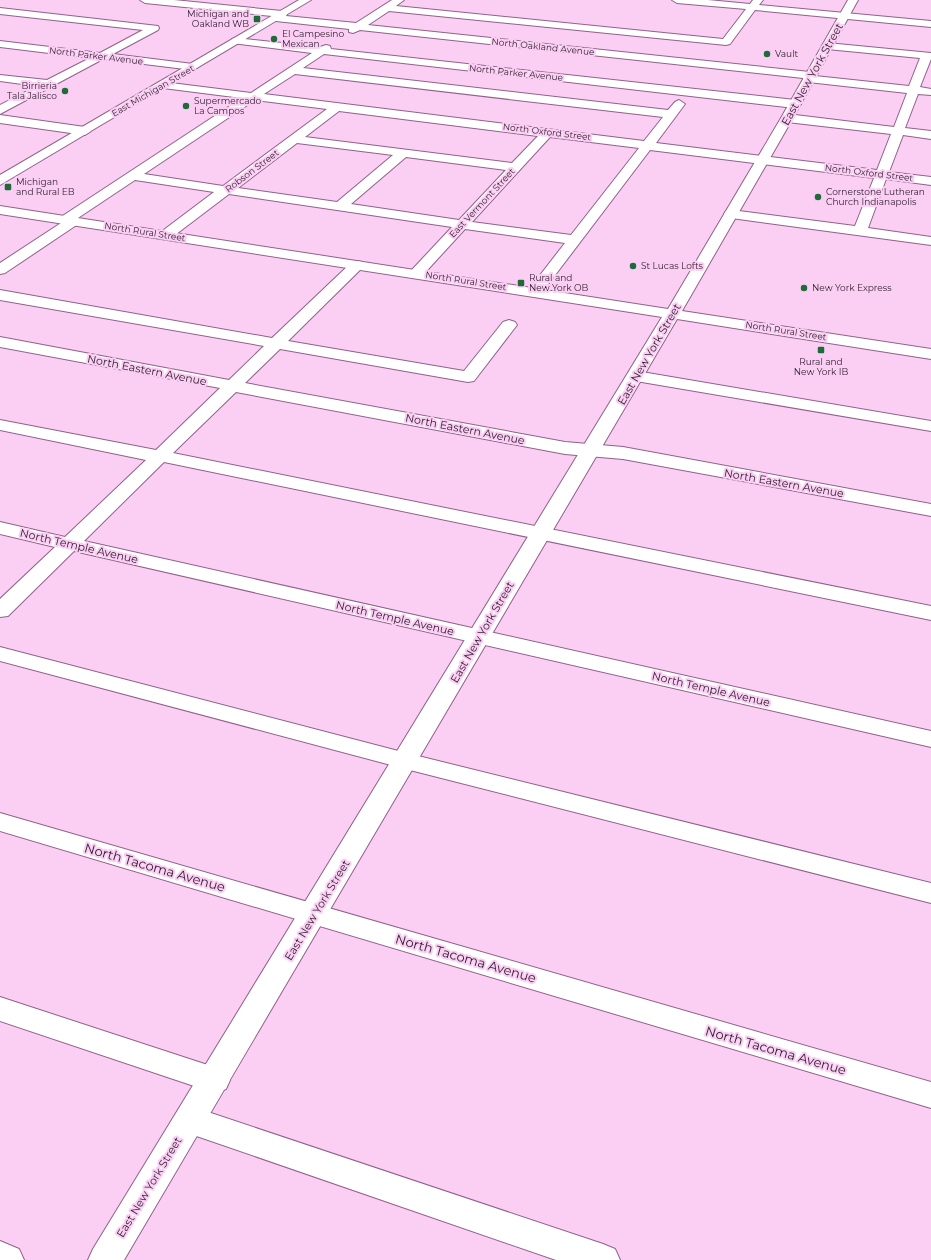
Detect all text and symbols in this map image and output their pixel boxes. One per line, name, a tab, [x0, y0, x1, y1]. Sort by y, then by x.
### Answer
place label: Michigan and Oakland WB	[187, 8, 249, 29]
marker: Michigan and Oakland WB	[252, 14, 262, 24]
street label: East New York Street	[778, 20, 846, 128]
place label: El Campesino Mexican	[282, 28, 344, 49]
marker: El Campesino Mexican	[269, 34, 279, 44]
street label: North Oakland Avenue	[491, 36, 596, 57]
street label: North Parker Avenue	[48, 44, 144, 67]
place label: Vault	[775, 48, 798, 59]
marker: Vault	[762, 49, 772, 59]
street label: East Michigan Street	[110, 62, 196, 119]
street label: North Parker Avenue	[468, 62, 564, 83]
place label: Birrieria Tala Jalisco	[7, 80, 57, 101]
marker: Birrieria Tala Jalisco	[60, 86, 70, 96]
place label: Supermercado La Campos	[194, 95, 262, 116]
marker: Supermercado La Campos	[181, 101, 191, 111]
street label: North Oxford Street	[502, 121, 592, 142]
street label: Robson Street	[223, 147, 281, 194]
street label: North Oxford Street	[824, 162, 914, 183]
street label: East Vermont Street	[447, 165, 517, 240]
place label: Michigan and Rural EB	[16, 176, 75, 197]
marker: Michigan and Rural EB	[3, 182, 13, 192]
place label: Cornerstone Lutheran Church Indianapolis	[826, 186, 925, 207]
marker: Cornerstone Lutheran Church Indianapolis	[813, 192, 823, 202]
street label: North Rural Street	[104, 220, 187, 243]
place label: St Lucas Lofts	[641, 260, 704, 271]
marker: St Lucas Lofts	[628, 261, 638, 271]
street label: North Rural Street	[425, 269, 508, 292]
place label: Rural and New York OB	[529, 272, 589, 293]
marker: Rural and New York OB	[516, 278, 526, 288]
place label: New York Express	[812, 282, 892, 293]
marker: New York Express	[799, 283, 809, 293]
street label: East New York Street	[614, 300, 684, 407]
street label: North Rural Street	[745, 319, 828, 342]
marker: Rural and New York IB	[816, 345, 826, 355]
street label: North Eastern Avenue	[86, 352, 208, 389]
place label: Rural and New York IB	[794, 356, 848, 377]
street label: North Eastern Avenue	[404, 411, 526, 448]
street label: North Eastern Avenue	[723, 466, 845, 500]
street label: North Temple Avenue	[19, 526, 140, 566]
street label: East New York Street	[447, 578, 517, 685]
street label: North Temple Avenue	[335, 598, 456, 638]
street label: North Temple Avenue	[651, 669, 772, 709]
street label: North Tacoma Avenue	[83, 839, 227, 895]
street label: East New York Street	[281, 857, 353, 963]
street label: North Tacoma Avenue	[394, 930, 538, 986]
street label: North Tacoma Avenue	[704, 1022, 848, 1078]
street label: East New York Street	[113, 1134, 185, 1240]

